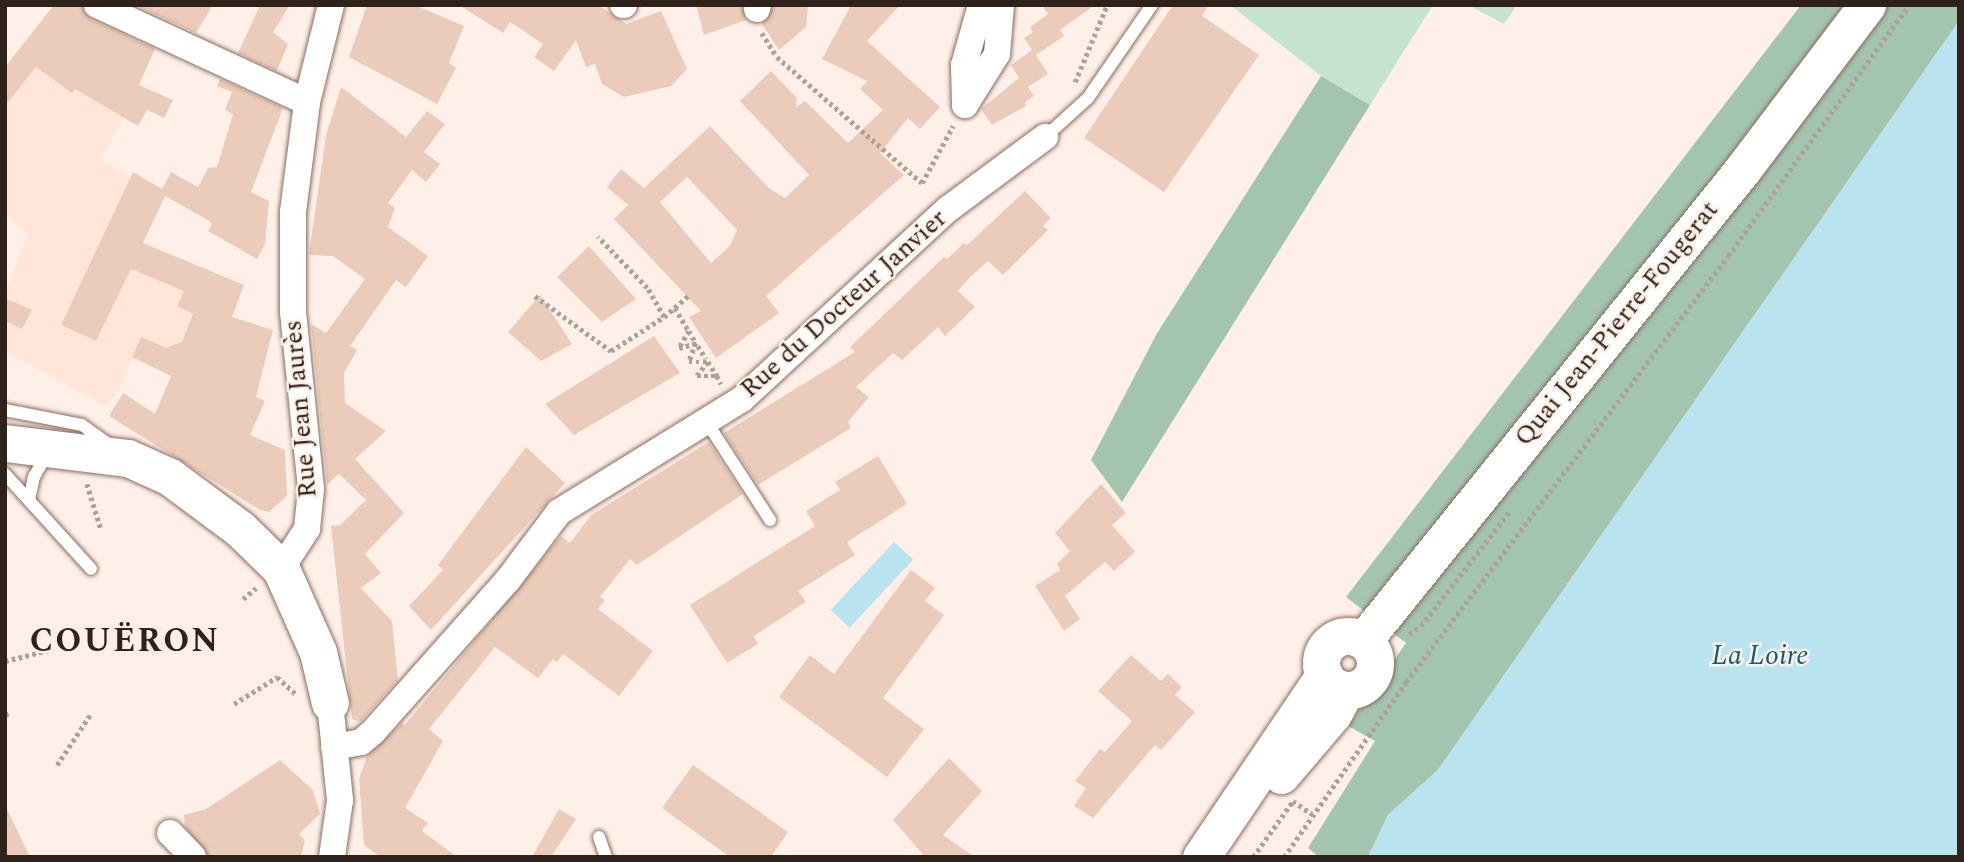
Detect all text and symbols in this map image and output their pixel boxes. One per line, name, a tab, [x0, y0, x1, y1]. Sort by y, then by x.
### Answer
street label: Quai Jean-Pierre-Fougerat	[1509, 195, 1725, 453]
street label: Rue du Docteur Janvier	[734, 203, 954, 405]
street label: Rue Jean Jaurès	[278, 319, 324, 499]
district label: COUËRON	[31, 622, 219, 662]
water label: La Loire	[1711, 639, 1809, 673]

